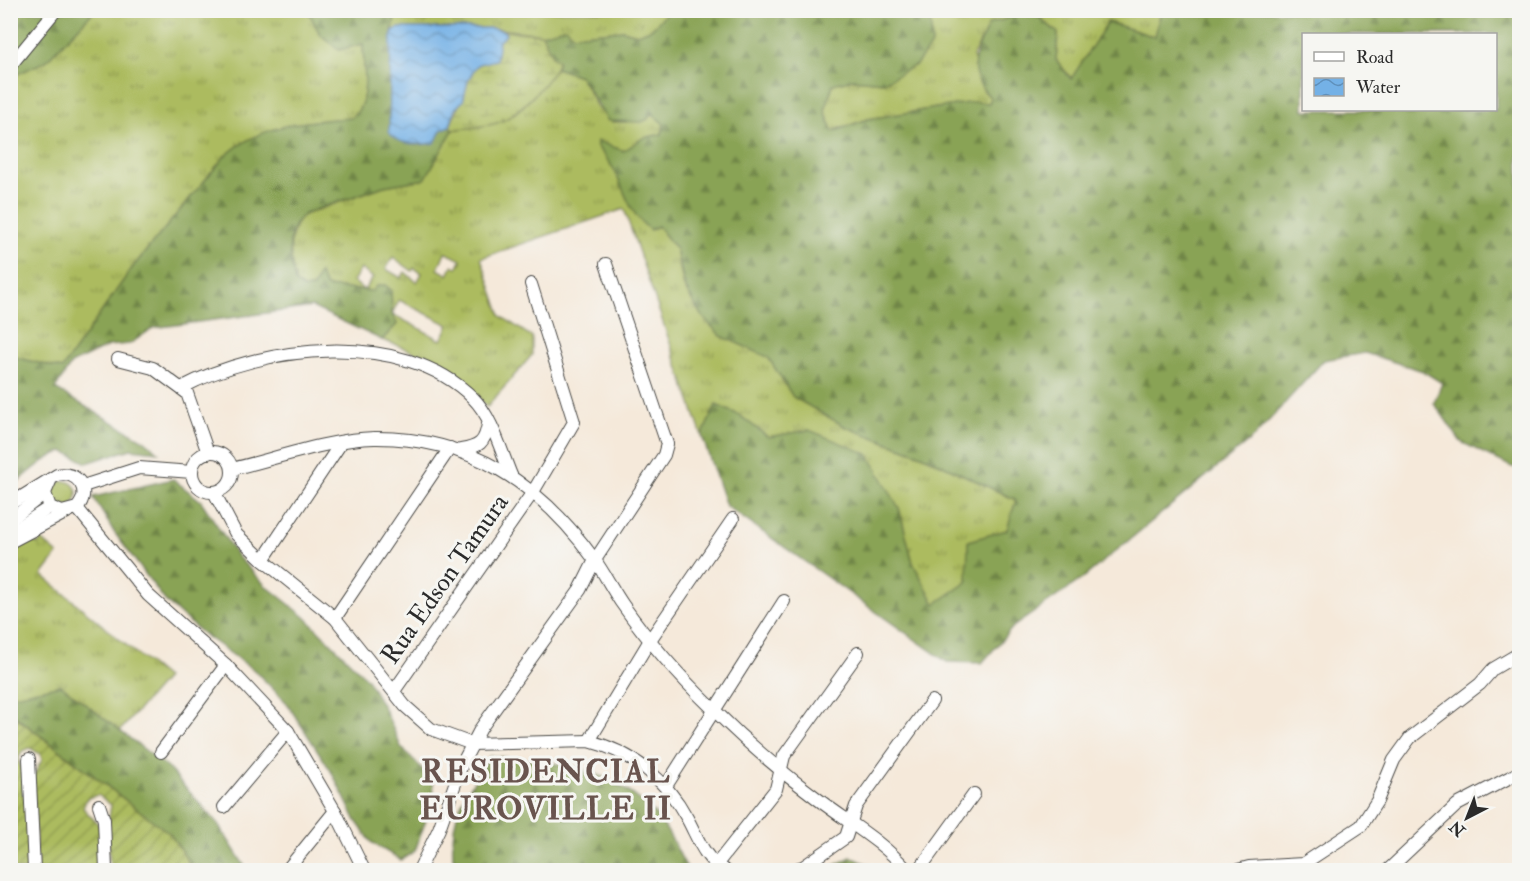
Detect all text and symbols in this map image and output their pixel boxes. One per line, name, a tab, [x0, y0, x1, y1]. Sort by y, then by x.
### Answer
legend	[1302, 33, 1497, 111]
text: Road	[1356, 46, 1394, 69]
text: Water	[1355, 76, 1400, 99]
street label: Rua Edson Tamura	[374, 487, 516, 670]
district label: RESIDENCIAL EUROVILLE II	[420, 752, 672, 829]
north arrow	[1437, 788, 1497, 848]
text: N	[1445, 816, 1470, 841]

